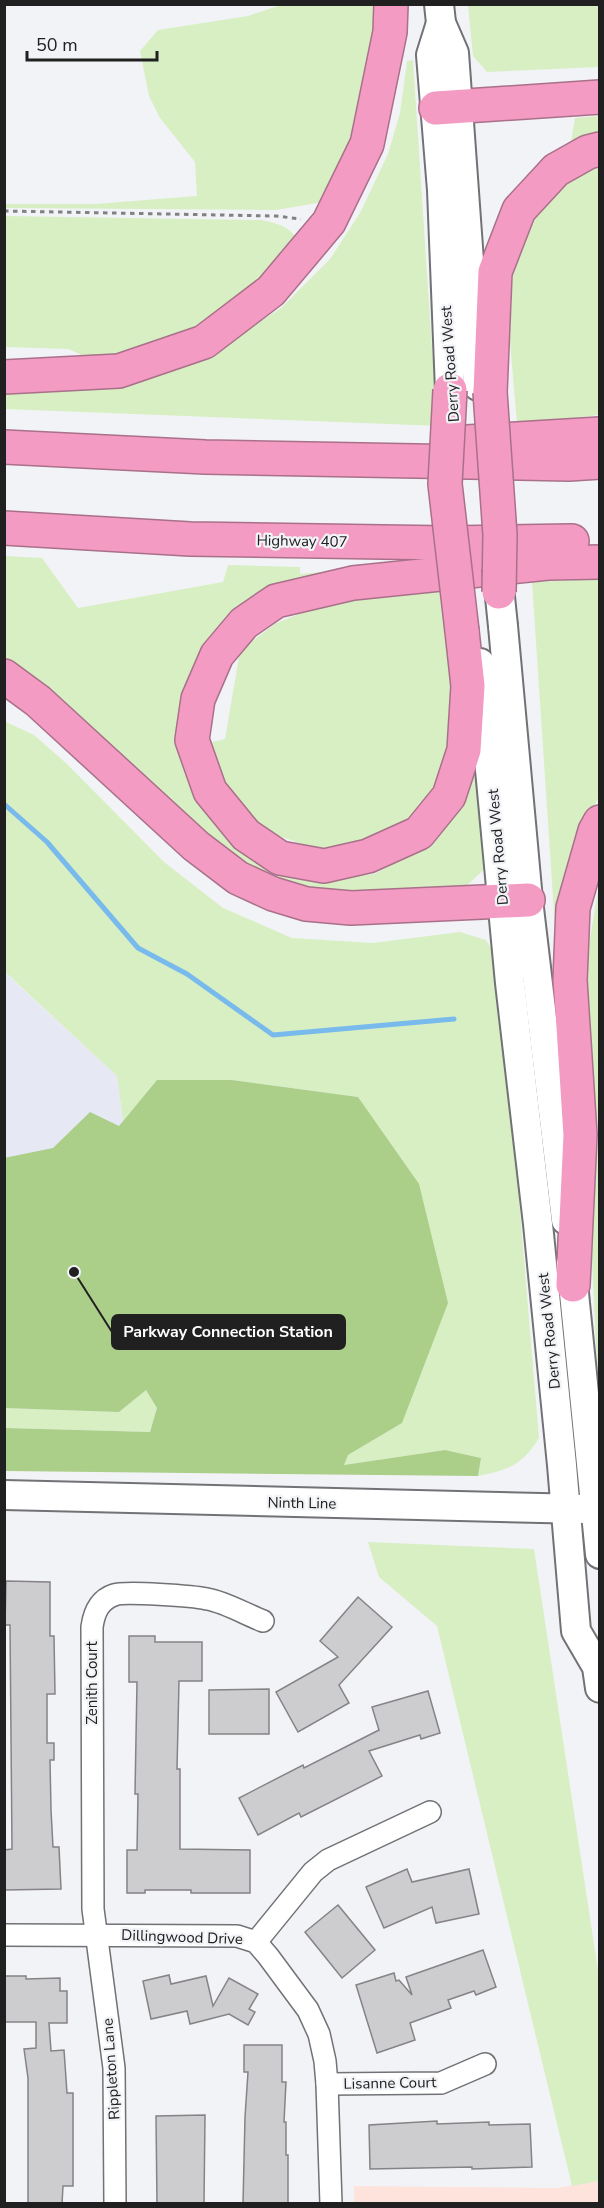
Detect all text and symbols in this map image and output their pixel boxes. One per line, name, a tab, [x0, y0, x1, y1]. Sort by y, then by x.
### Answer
scale bar	[27, 24, 158, 62]
text: 50 m	[36, 33, 78, 57]
street label: Derry Road West	[436, 304, 464, 423]
street label: Highway 407	[256, 530, 348, 552]
street label: Derry Road West	[483, 787, 513, 906]
street label: Derry Road West	[533, 1271, 565, 1390]
callout: Parkway Connection Station	[112, 1315, 345, 1349]
text: Parkway Connection Station	[123, 1321, 333, 1343]
street label: Ninth Line	[267, 1492, 337, 1514]
street label: Zenith Court	[82, 1640, 102, 1725]
street label: Dillingwood Drive	[121, 1925, 243, 1949]
street label: Rippleton Lane	[97, 2017, 125, 2120]
street label: Lisanne Court	[343, 2072, 437, 2094]

